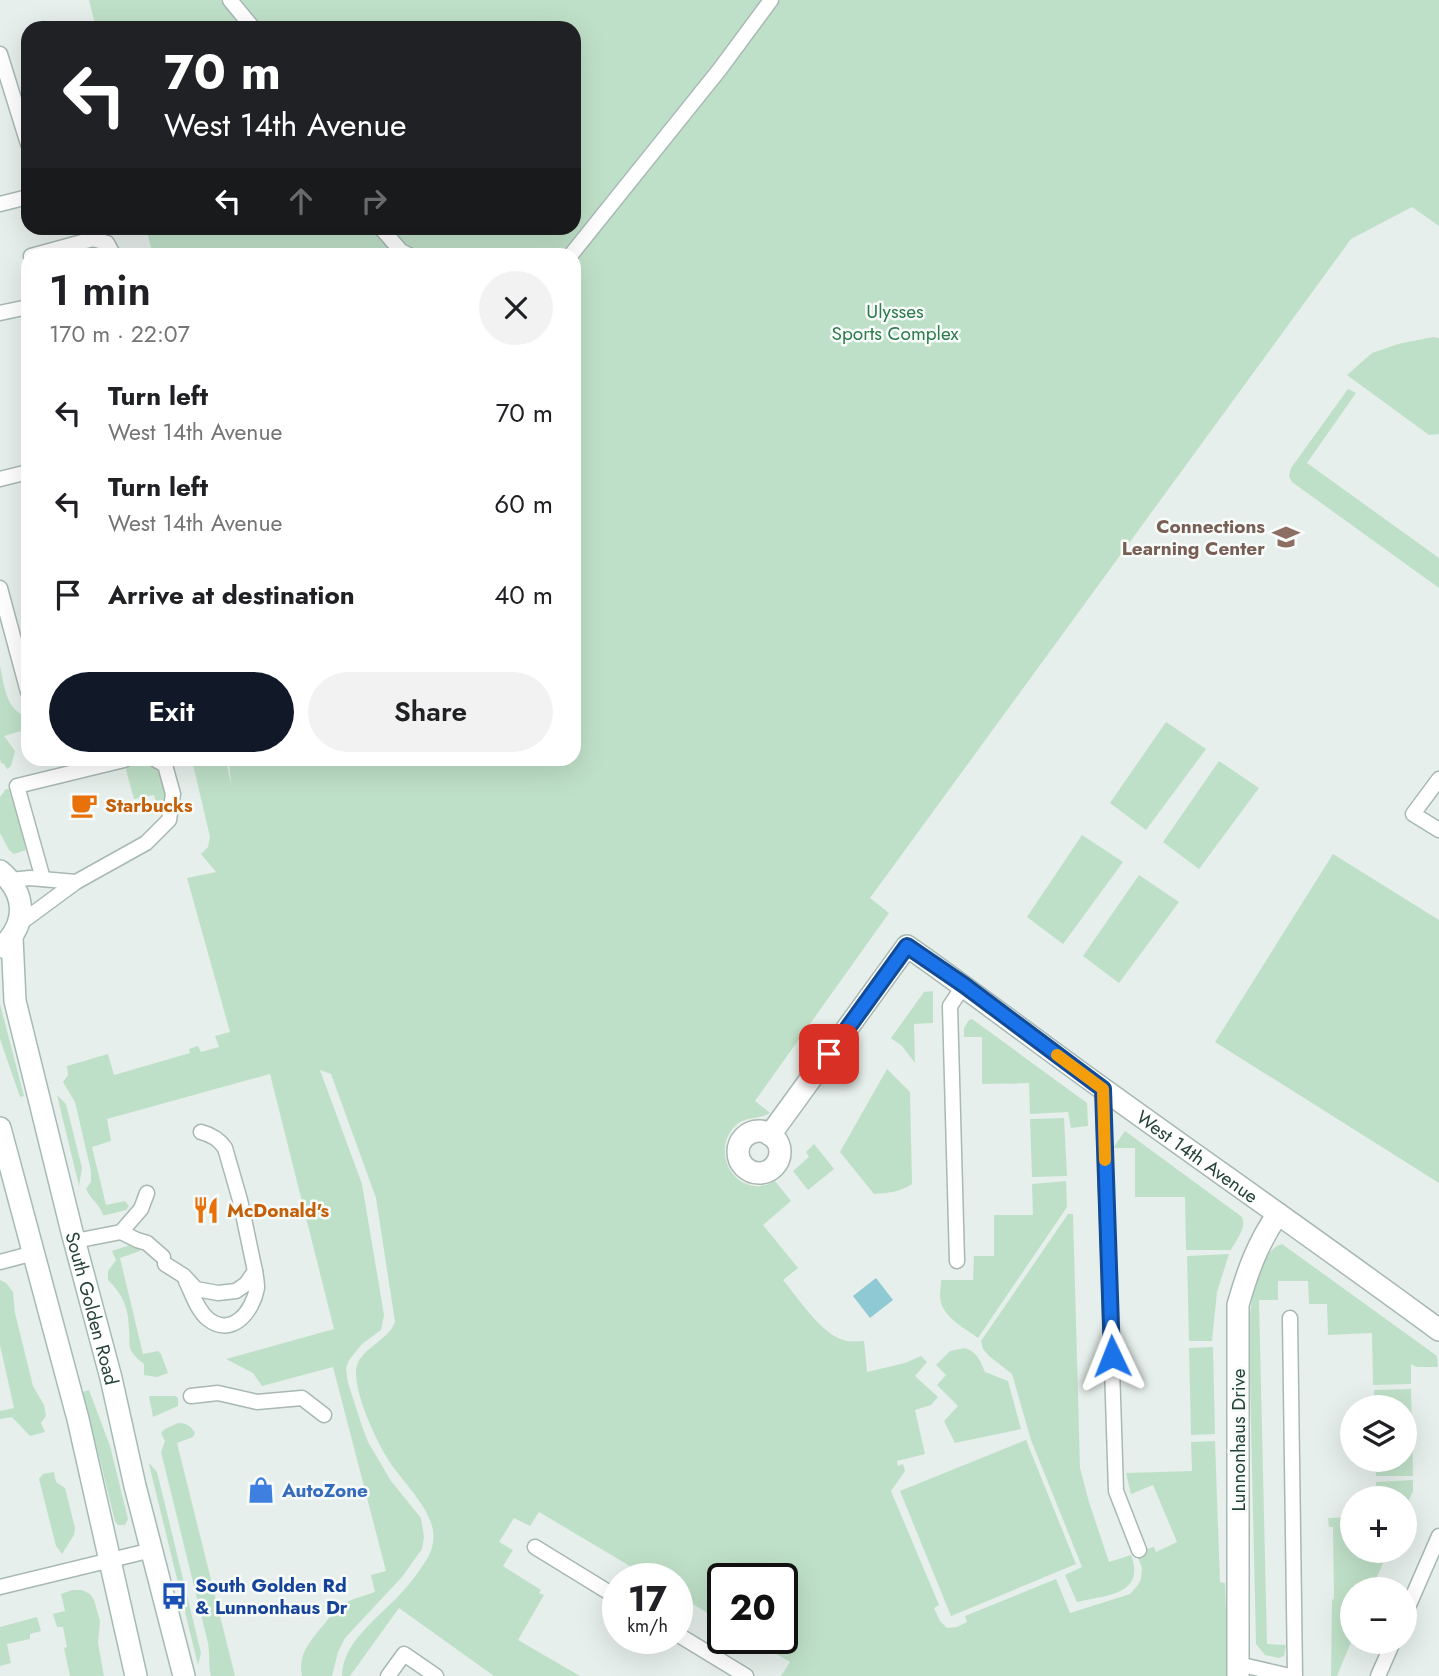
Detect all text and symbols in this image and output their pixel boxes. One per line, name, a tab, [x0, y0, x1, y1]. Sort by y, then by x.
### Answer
text: 70 m	[164, 37, 281, 107]
icon: left	[49, 49, 140, 140]
text: West 14th Avenue	[164, 102, 407, 148]
icon: left	[209, 182, 247, 220]
icon: ahead	[282, 182, 320, 220]
icon: right	[355, 182, 393, 220]
text: 1 min	[49, 260, 151, 321]
button: close	[479, 271, 553, 345]
park label: Ulysses Sports Complex	[832, 298, 958, 347]
text: 170 m · 22:07	[49, 317, 190, 351]
text: Turn left	[108, 377, 208, 415]
icon: left	[49, 394, 87, 432]
text: 70 m	[496, 394, 553, 432]
text: West 14th Avenue	[108, 415, 282, 449]
text: Turn left	[108, 468, 208, 506]
icon: left	[49, 485, 87, 523]
text: 60 m	[494, 485, 553, 523]
text: West 14th Avenue	[108, 506, 282, 540]
place label: Connections Learning Center	[1122, 513, 1265, 562]
school or university icon: Connections Learning Center	[1271, 522, 1301, 552]
icon: arrive	[49, 576, 87, 614]
text: Arrive at destination	[108, 576, 355, 614]
text: 40 m	[494, 576, 553, 614]
button: Exit	[49, 672, 294, 752]
button: Share	[308, 672, 553, 752]
cafe icon: Starbucks	[69, 790, 99, 820]
place label: Starbucks	[105, 792, 193, 819]
pin	[799, 1024, 859, 1084]
icon: arrive	[810, 1035, 848, 1073]
street label: West 14th Avenue	[1131, 1104, 1264, 1210]
restaurant icon: McDonald's	[191, 1195, 221, 1225]
place label: McDonald's	[227, 1197, 329, 1224]
street label: South Golden Road	[58, 1229, 125, 1388]
position arrow	[1075, 1319, 1149, 1393]
street label: Lunnonhaus Drive	[1225, 1368, 1252, 1512]
map controls	[1340, 1395, 1417, 1654]
button: layers	[1340, 1395, 1417, 1472]
shop icon: AutoZone	[246, 1475, 276, 1505]
place label: AutoZone	[281, 1477, 368, 1504]
button: +	[1340, 1486, 1417, 1563]
speed limit sign: 20	[707, 1563, 798, 1654]
place label: South Golden Rd & Lunnonhaus Dr	[195, 1572, 348, 1621]
text: 17	[628, 1574, 667, 1624]
button: −	[1340, 1577, 1417, 1654]
bus stop icon: South Golden Rd & Lunnonhaus Dr	[159, 1581, 189, 1611]
text: km/h	[627, 1613, 668, 1639]

